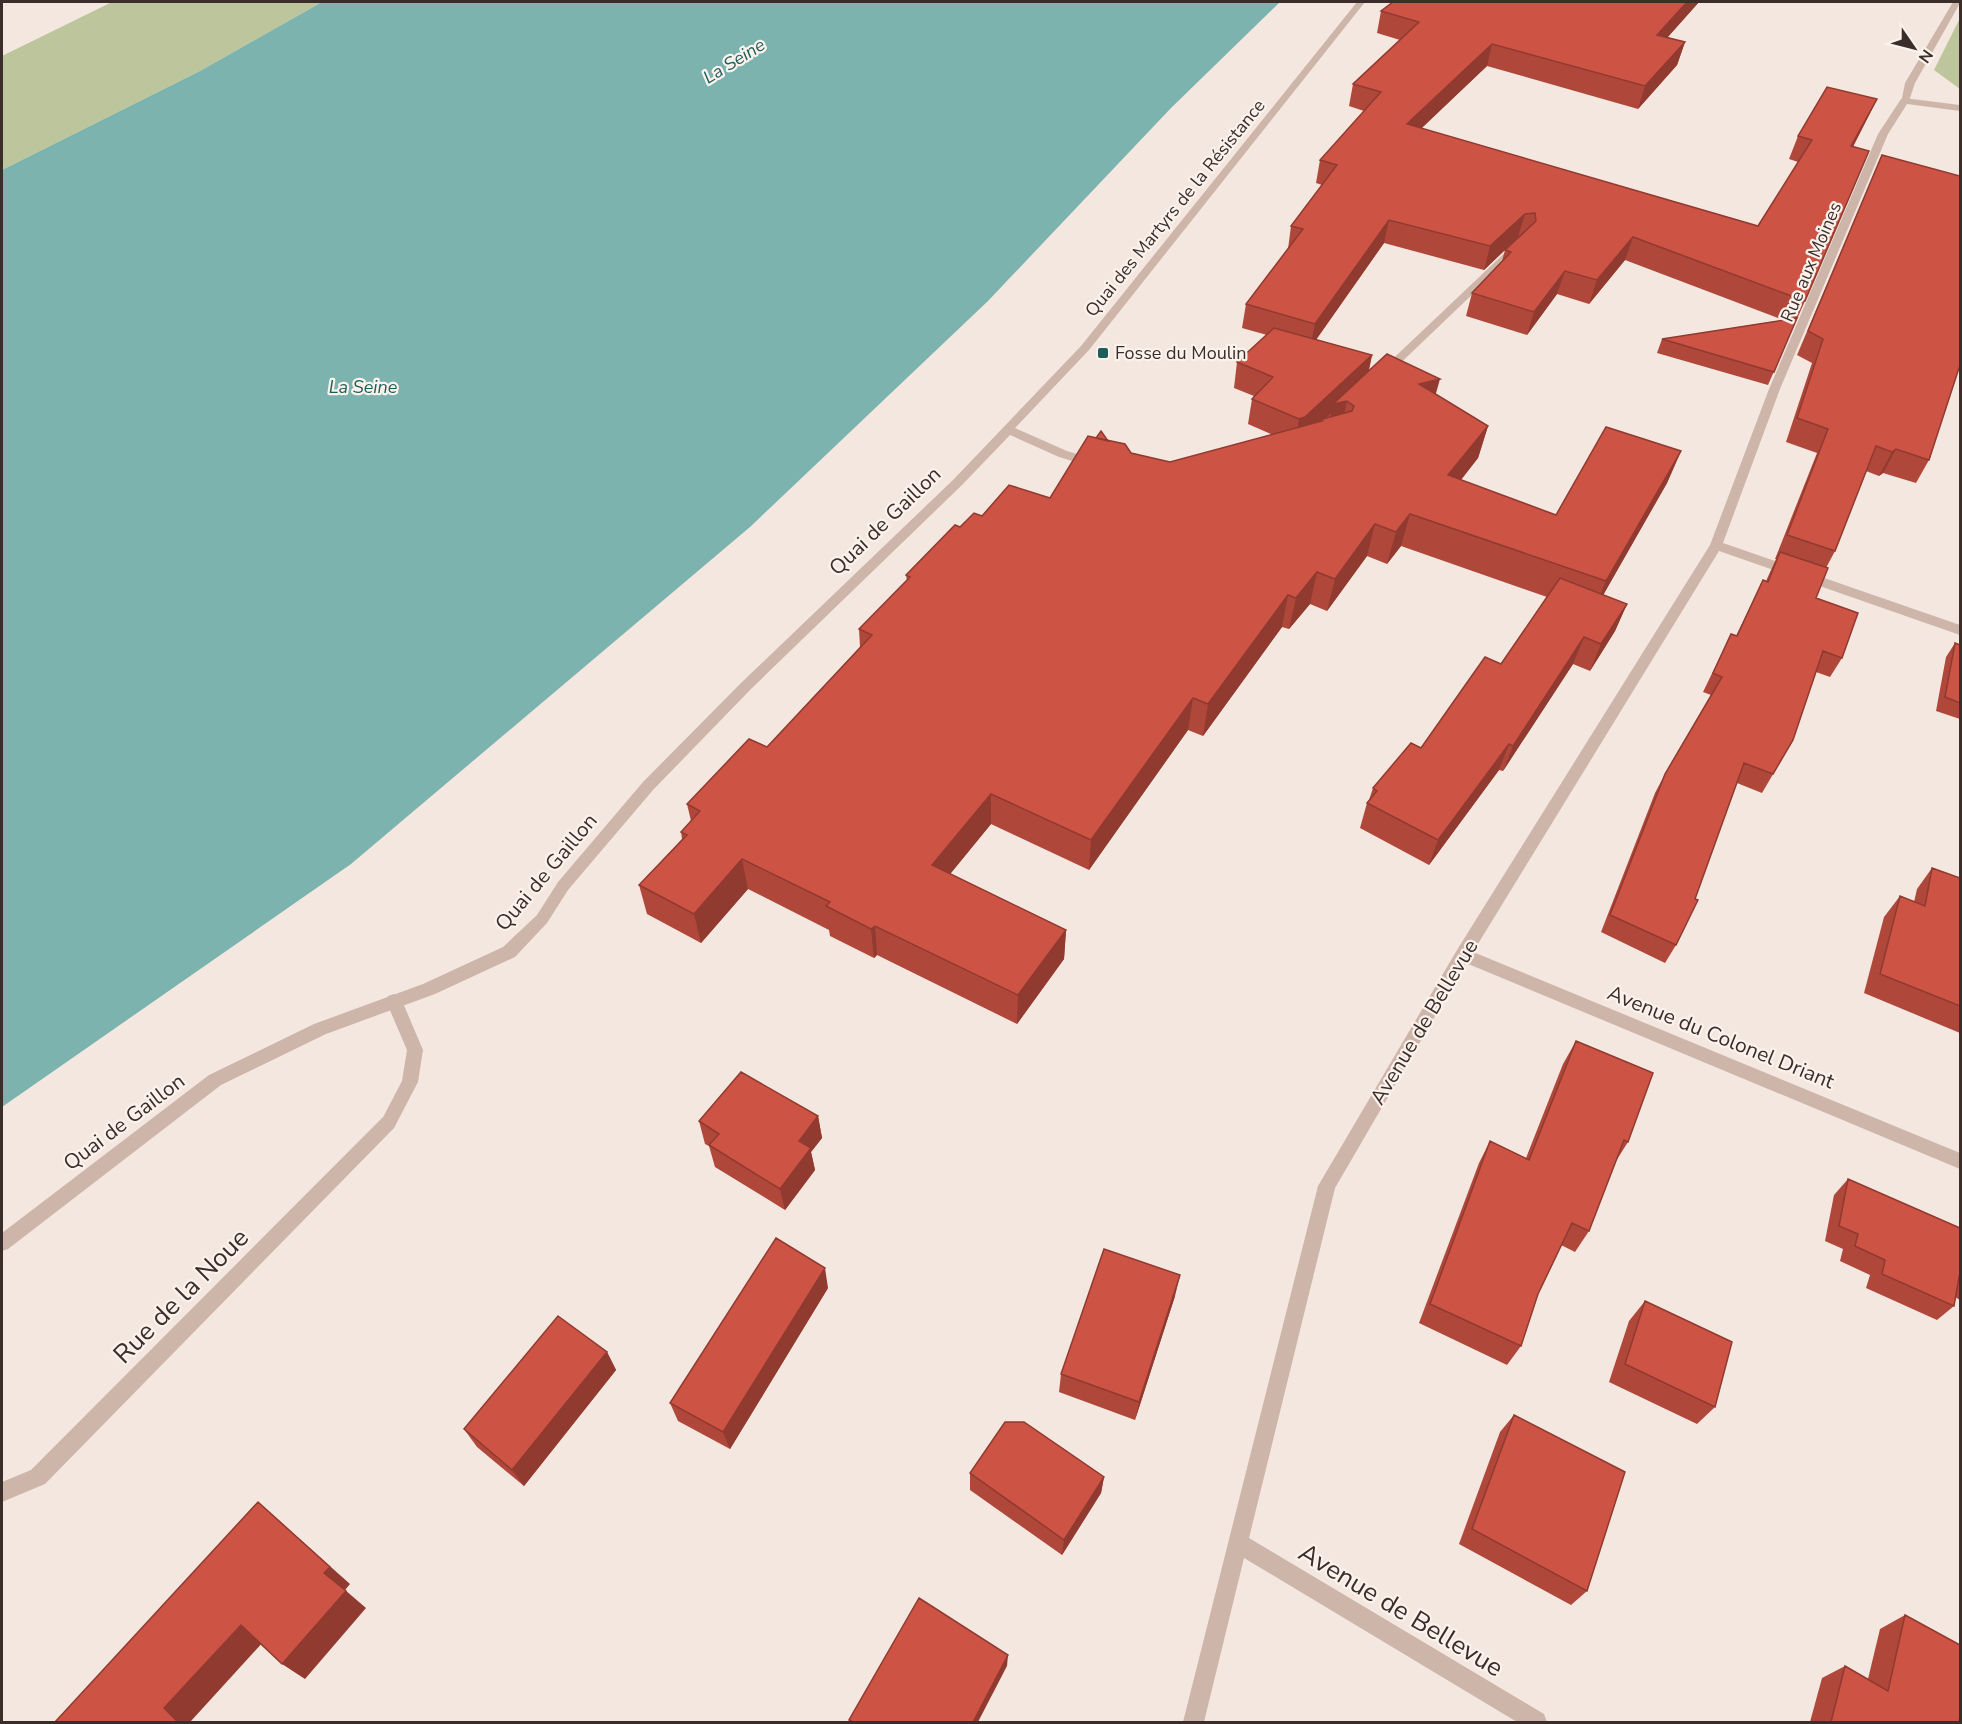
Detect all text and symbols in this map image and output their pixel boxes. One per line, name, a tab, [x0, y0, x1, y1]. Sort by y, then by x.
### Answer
north arrow	[1884, 18, 1944, 78]
water label: La Seine	[699, 32, 770, 89]
text: N	[1913, 45, 1938, 67]
street label: Quai des Martyrs de la Résistance	[1080, 94, 1270, 322]
street label: Rue aux Moines	[1775, 198, 1847, 326]
place label: Fosse du Moulin	[1115, 341, 1247, 365]
marker: Fosse du Moulin	[1096, 346, 1110, 360]
water label: La Seine	[329, 375, 398, 399]
street label: Quai de Gaillon	[823, 460, 947, 582]
street label: Quai de Gaillon	[489, 807, 603, 937]
street label: Avenue de Bellevue	[1364, 934, 1484, 1110]
street label: Avenue du Colonel Driant	[1603, 979, 1839, 1096]
street label: Quai de Gaillon	[58, 1067, 190, 1177]
street label: Rue de la Noue	[106, 1221, 256, 1371]
street label: Avenue de Bellevue	[1292, 1535, 1510, 1685]

